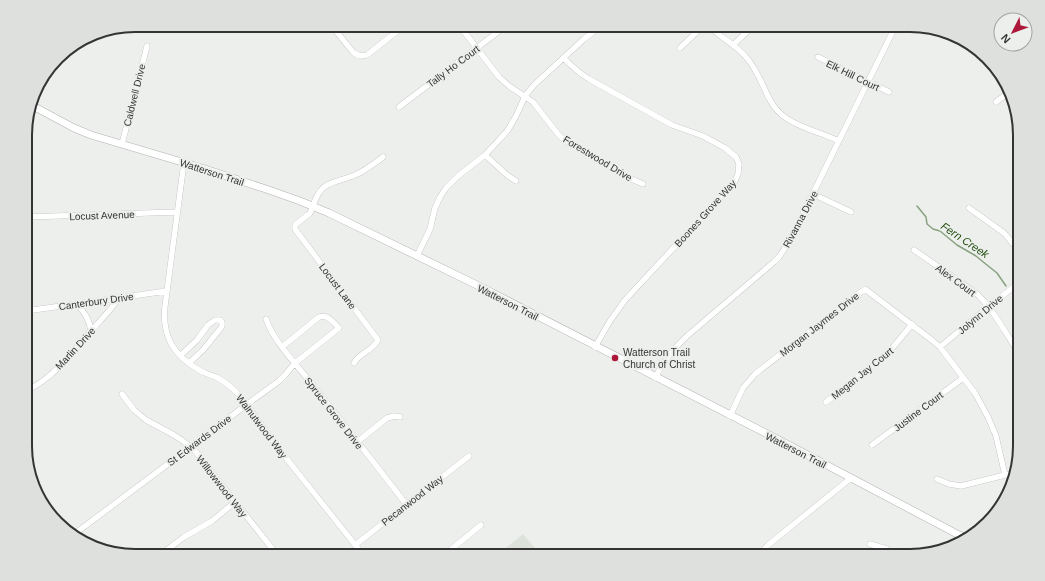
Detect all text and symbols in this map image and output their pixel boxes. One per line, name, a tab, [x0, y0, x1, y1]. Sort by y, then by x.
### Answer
north arrow	[993, 12, 1033, 52]
text: N	[998, 32, 1013, 46]
street label: Tally Ho Court	[425, 43, 482, 90]
street label: Elk Hill Court	[824, 58, 881, 93]
street label: Caldwell Drive	[121, 62, 148, 127]
street label: Forestwood Drive	[561, 134, 635, 184]
street label: Watterson Trail	[178, 157, 245, 188]
street label: Boones Grove Way	[672, 178, 738, 249]
street label: Rivanna Drive	[781, 189, 820, 250]
street label: Locust Avenue	[69, 209, 135, 222]
water label: Fern Creek	[939, 220, 992, 261]
street label: Locust Lane	[317, 261, 359, 312]
street label: Alex Court	[934, 262, 978, 299]
street label: Watterson Trail	[475, 282, 540, 323]
street label: Morgan Jaymes Drive	[778, 290, 861, 359]
street label: Canterbury Drive	[58, 291, 135, 312]
street label: Jolynn Drive	[956, 292, 1005, 336]
street label: Marlin Drive	[53, 325, 98, 372]
street label: Megan Jay Court	[829, 345, 896, 402]
place label: Watterson Trail Church of Christ	[623, 347, 695, 370]
marker: Watterson Trail Church of Christ	[610, 353, 620, 363]
street label: Spruce Grove Drive	[302, 375, 365, 452]
street label: Justine Court	[891, 389, 945, 434]
street label: Walnutwood Way	[234, 392, 289, 460]
street label: St Edwards Drive	[165, 413, 234, 468]
street label: Watterson Trail	[763, 430, 828, 471]
street label: Willowwood Way	[194, 453, 249, 519]
street label: Pecanwood Way	[380, 473, 445, 528]

